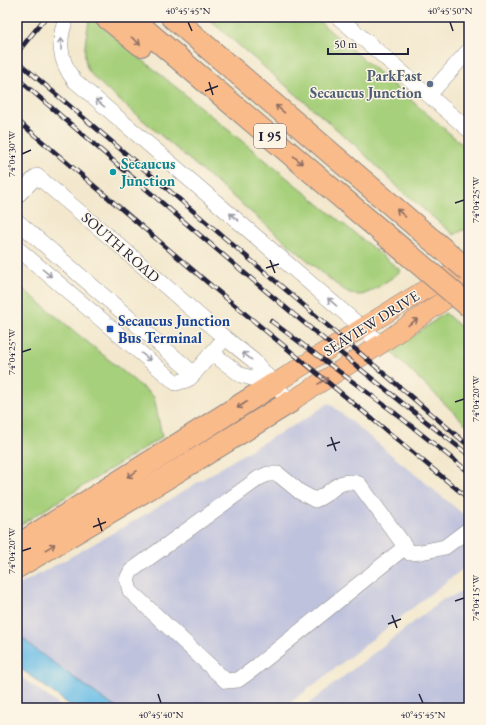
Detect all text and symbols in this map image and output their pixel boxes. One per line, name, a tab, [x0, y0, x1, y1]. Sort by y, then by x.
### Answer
text: 40°45'45"N	[166, 4, 211, 17]
text: 40°45'50"N	[428, 4, 473, 17]
scale bar	[328, 30, 408, 56]
text: 50 m	[334, 36, 358, 52]
one-way arrow	[131, 37, 142, 46]
one-way arrow	[57, 38, 65, 51]
place label: ParkFast Secaucus Junction	[310, 66, 423, 102]
marker: ParkFast Secaucus Junction	[425, 79, 435, 89]
one-way arrow	[95, 98, 105, 107]
one-way arrow	[275, 105, 285, 114]
road number: I 95	[254, 124, 286, 148]
text: 74°04'30"W	[5, 130, 18, 177]
place label: Secaucus Junction	[119, 154, 176, 190]
one-way arrow	[293, 156, 304, 165]
marker: Secaucus Junction	[108, 167, 118, 177]
text: 74°04'25"W	[469, 176, 482, 223]
street label: SOUTH ROAD	[78, 208, 164, 286]
one-way arrow	[396, 209, 407, 218]
one-way arrow	[229, 213, 239, 222]
one-way arrow	[41, 269, 52, 278]
street label: SEAVIEW DRIVE	[319, 286, 423, 360]
one-way arrow	[328, 298, 338, 307]
place label: Secaucus Junction Bus Terminal	[118, 311, 231, 347]
one-way arrow	[407, 318, 418, 326]
marker: Secaucus Junction Bus Terminal	[105, 324, 115, 334]
text: 74°04'25"W	[5, 328, 18, 375]
one-way arrow	[242, 351, 253, 360]
one-way arrow	[140, 353, 151, 362]
text: 74°04'20"W	[469, 375, 482, 422]
one-way arrow	[317, 377, 328, 385]
one-way arrow	[237, 401, 248, 409]
one-way arrow	[126, 470, 137, 478]
text: 74°04'20"W	[5, 527, 18, 574]
one-way arrow	[44, 543, 56, 551]
text: 74°04'15"W	[469, 574, 482, 621]
text: 40°45'40"N	[139, 708, 184, 721]
text: 40°45'45"N	[401, 708, 446, 721]

